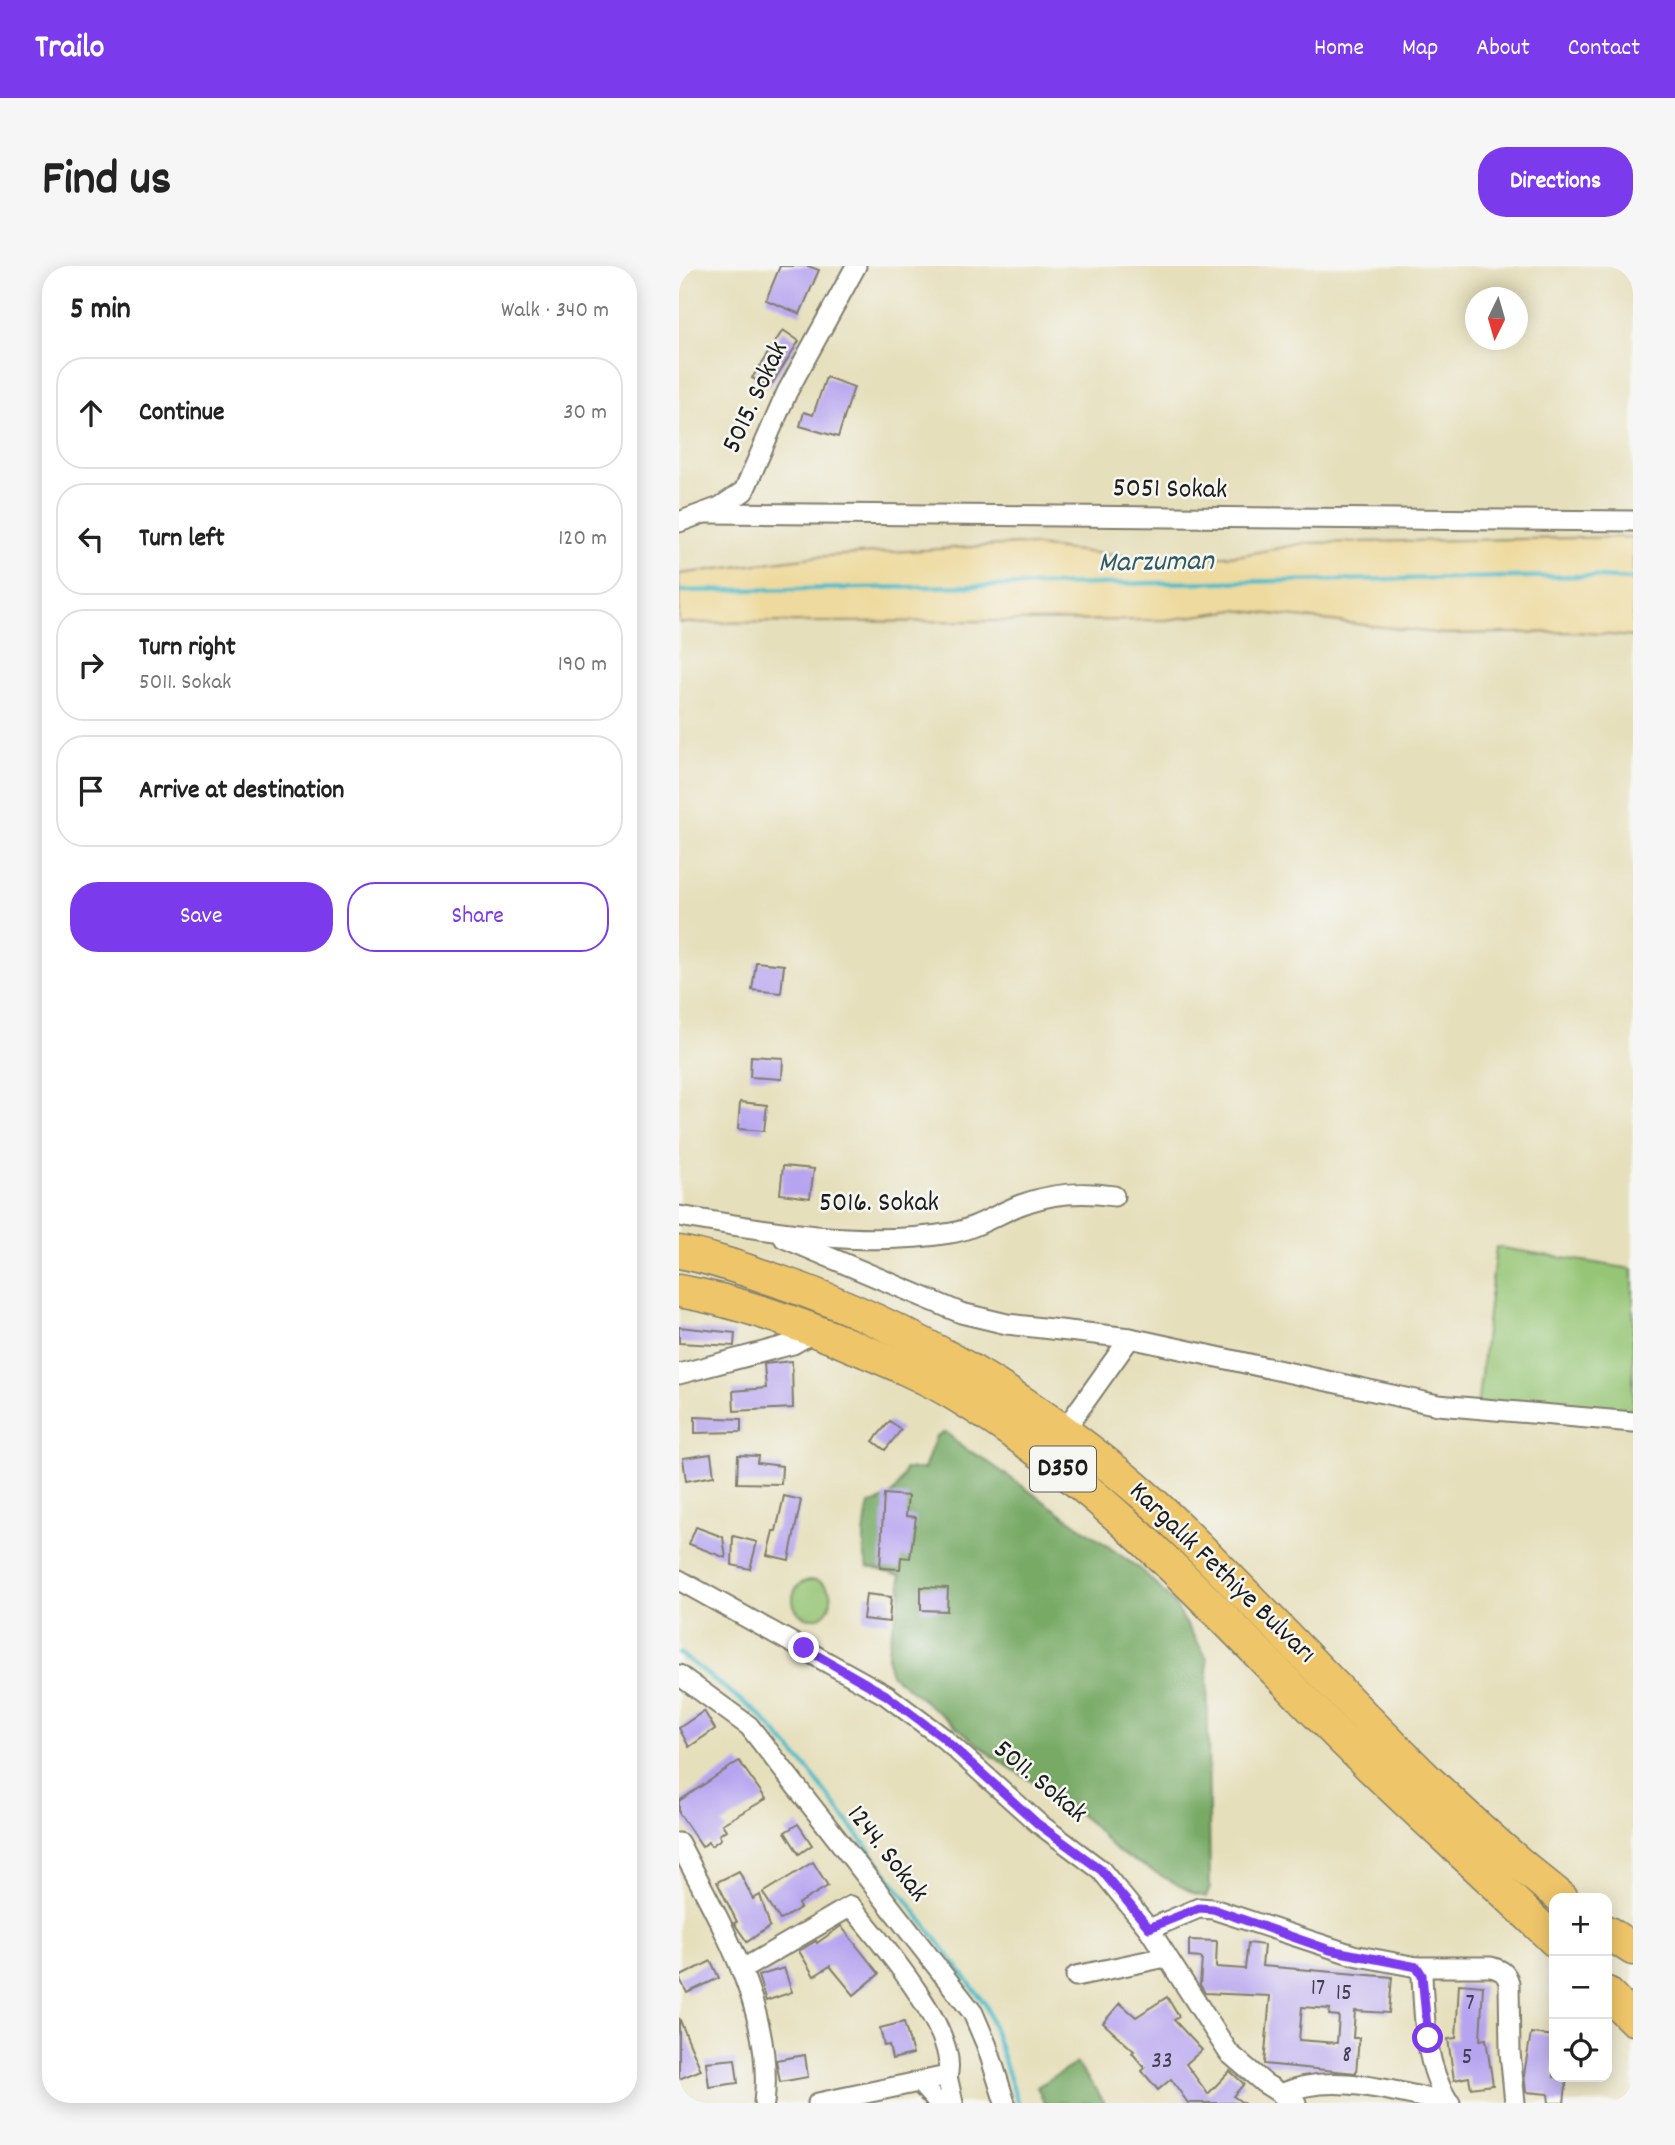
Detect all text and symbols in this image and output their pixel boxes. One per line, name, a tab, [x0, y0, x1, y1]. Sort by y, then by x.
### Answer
text: Trailo	[35, 26, 105, 73]
text: Home	[1314, 32, 1364, 66]
text: Map	[1402, 32, 1438, 66]
text: About	[1476, 32, 1530, 66]
text: Contact	[1568, 32, 1640, 66]
text: Find us	[42, 147, 171, 217]
button: Directions	[1478, 147, 1633, 217]
north arrow	[1465, 287, 1528, 350]
text: 5 min	[70, 290, 131, 333]
text: Walk · 340 m	[501, 295, 609, 328]
street label: 5015. Sokak	[714, 335, 800, 461]
icon: ahead	[72, 394, 110, 432]
text: Continue	[139, 395, 224, 432]
text: 30 m	[563, 397, 607, 430]
street label: 5051 Sokak	[1112, 470, 1228, 512]
icon: left	[72, 520, 110, 558]
text: Turn left	[139, 521, 225, 558]
text: 120 m	[558, 523, 607, 556]
water label: Marzuman	[1098, 541, 1215, 587]
text: Turn right	[139, 630, 236, 667]
icon: right	[72, 646, 110, 684]
text: 190 m	[558, 649, 607, 682]
text: 5011. Sokak	[139, 667, 231, 700]
icon: arrive	[72, 772, 110, 810]
text: Arrive at destination	[139, 773, 344, 810]
button: Save	[70, 882, 333, 952]
button: Share	[347, 882, 609, 952]
street label: 5016. Sokak	[819, 1185, 939, 1225]
road number: D350	[1030, 1446, 1096, 1492]
street label: Kargalık Fethiye Bulvarı	[1118, 1474, 1324, 1674]
route end	[788, 1632, 819, 1663]
street label: 5011. Sokak	[983, 1732, 1095, 1834]
street label: 1244. Sokak	[835, 1798, 937, 1912]
map controls	[1549, 1893, 1612, 2082]
button: +	[1549, 1893, 1612, 1956]
button: −	[1549, 1956, 1612, 2019]
house number: 17	[1311, 1972, 1325, 2006]
house number: 15	[1336, 1977, 1352, 2011]
house number: 7	[1465, 1987, 1475, 2021]
button: locate	[1549, 2019, 1612, 2082]
route start	[1412, 2022, 1443, 2053]
house number: 8	[1342, 2039, 1352, 2073]
house number: 5	[1461, 2041, 1473, 2075]
house number: 33	[1151, 2045, 1173, 2079]

